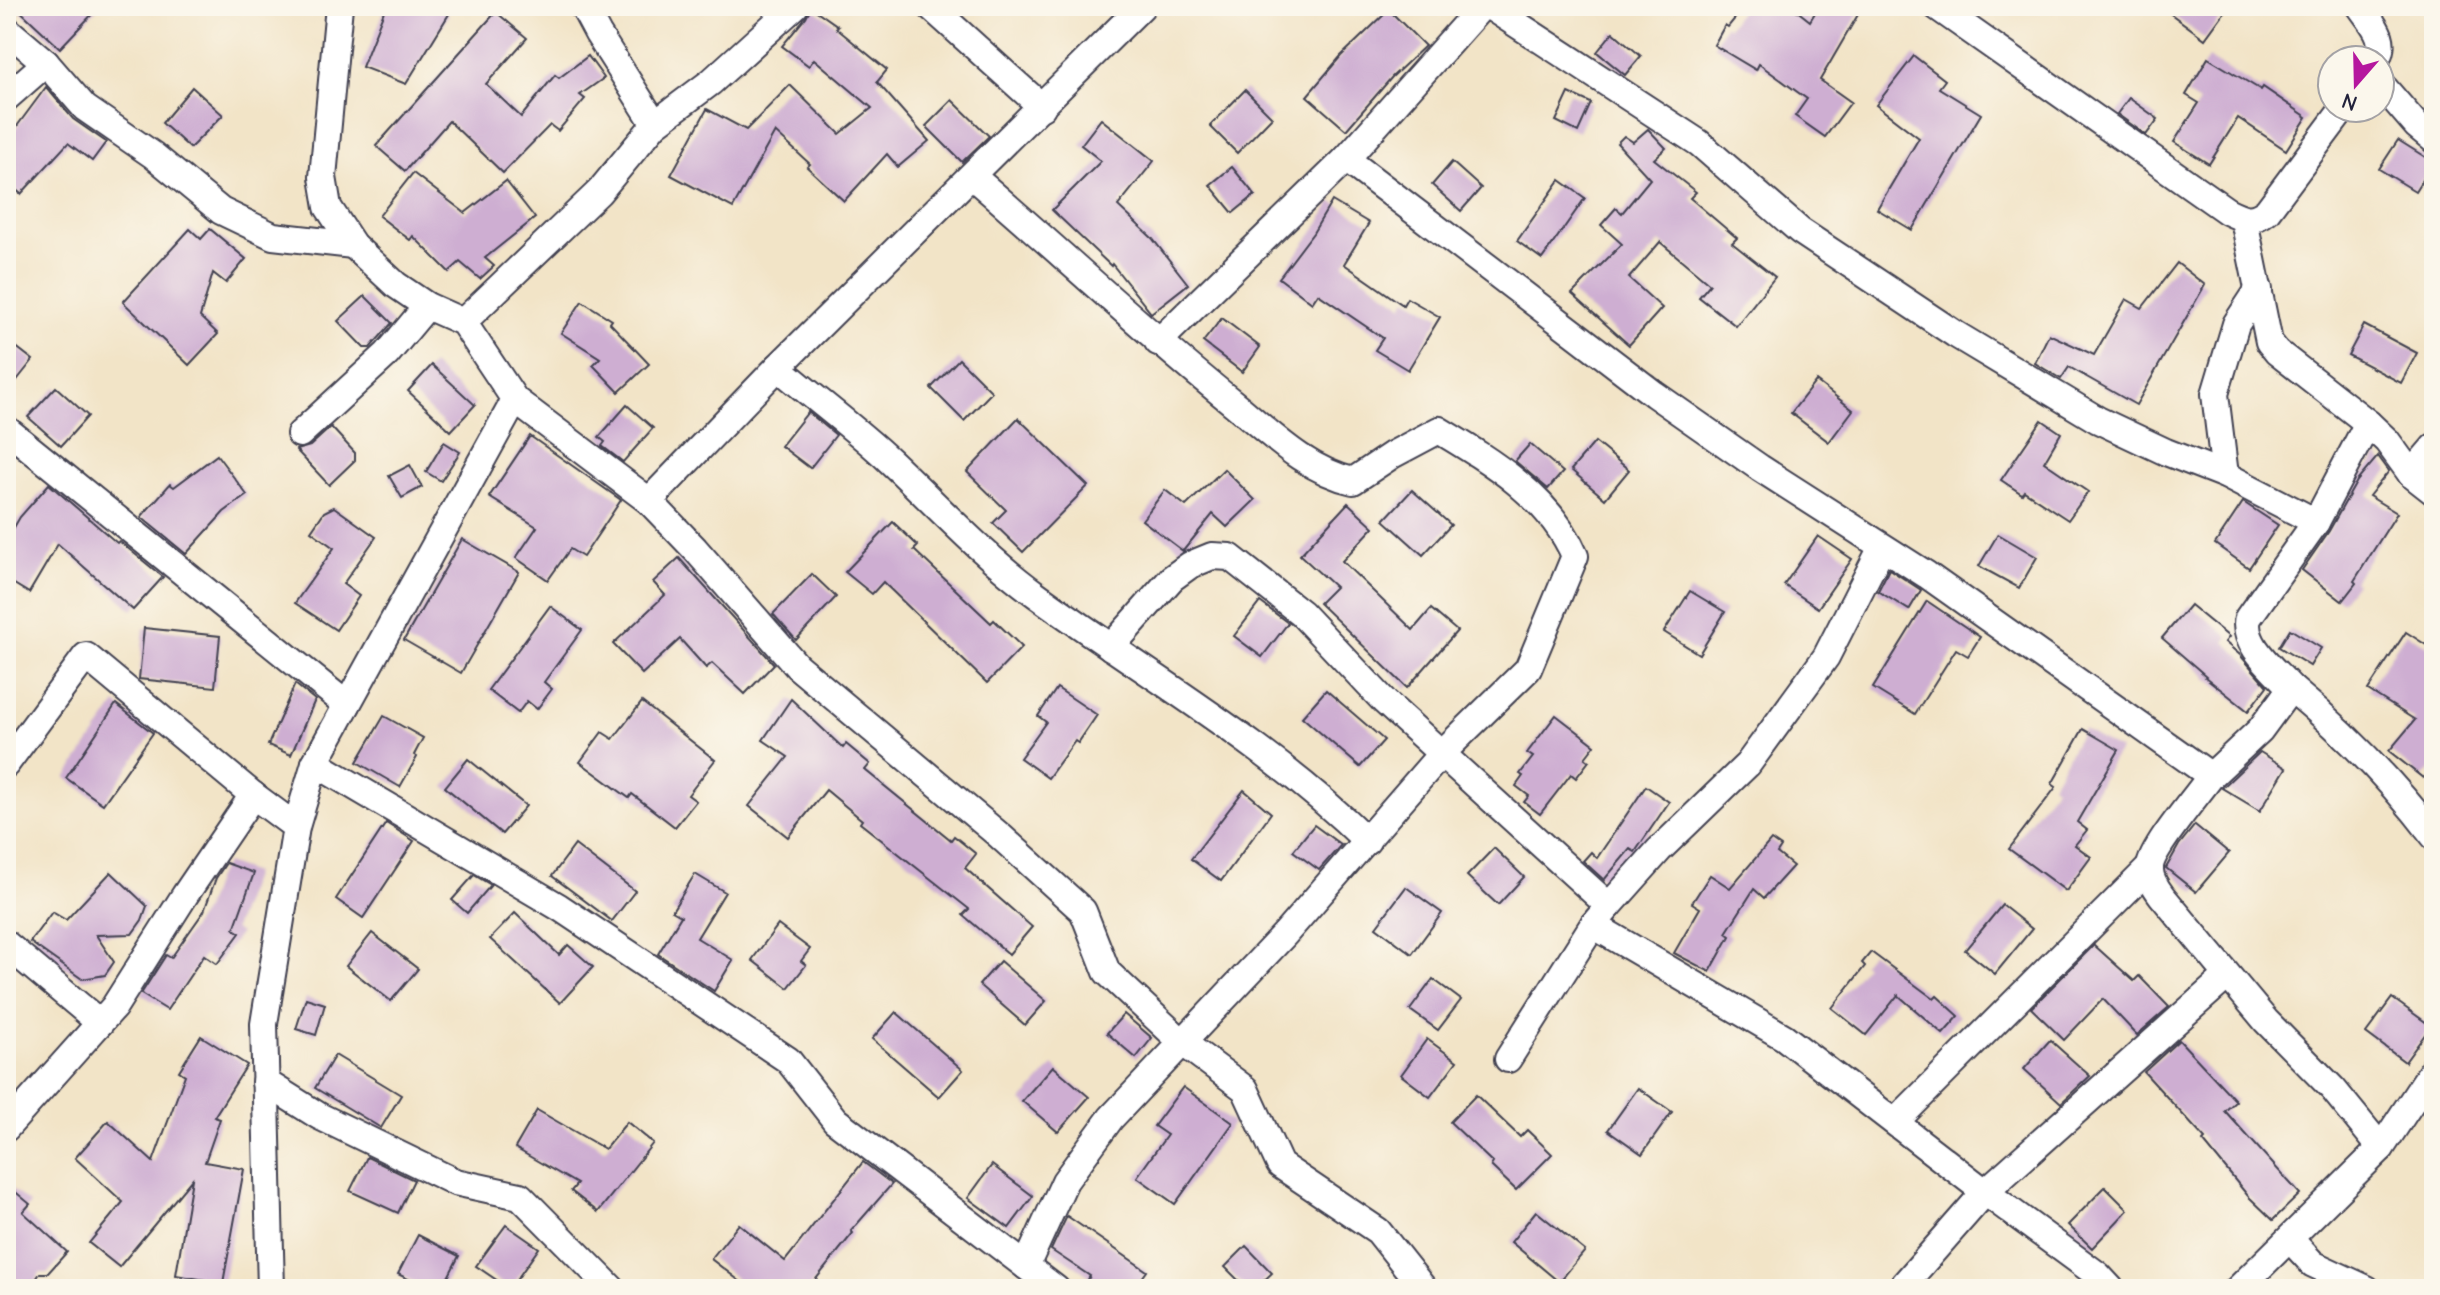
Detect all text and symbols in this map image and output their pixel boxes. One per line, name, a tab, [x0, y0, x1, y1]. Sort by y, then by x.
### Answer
north arrow	[2316, 44, 2396, 124]
text: N	[2338, 87, 2361, 117]

